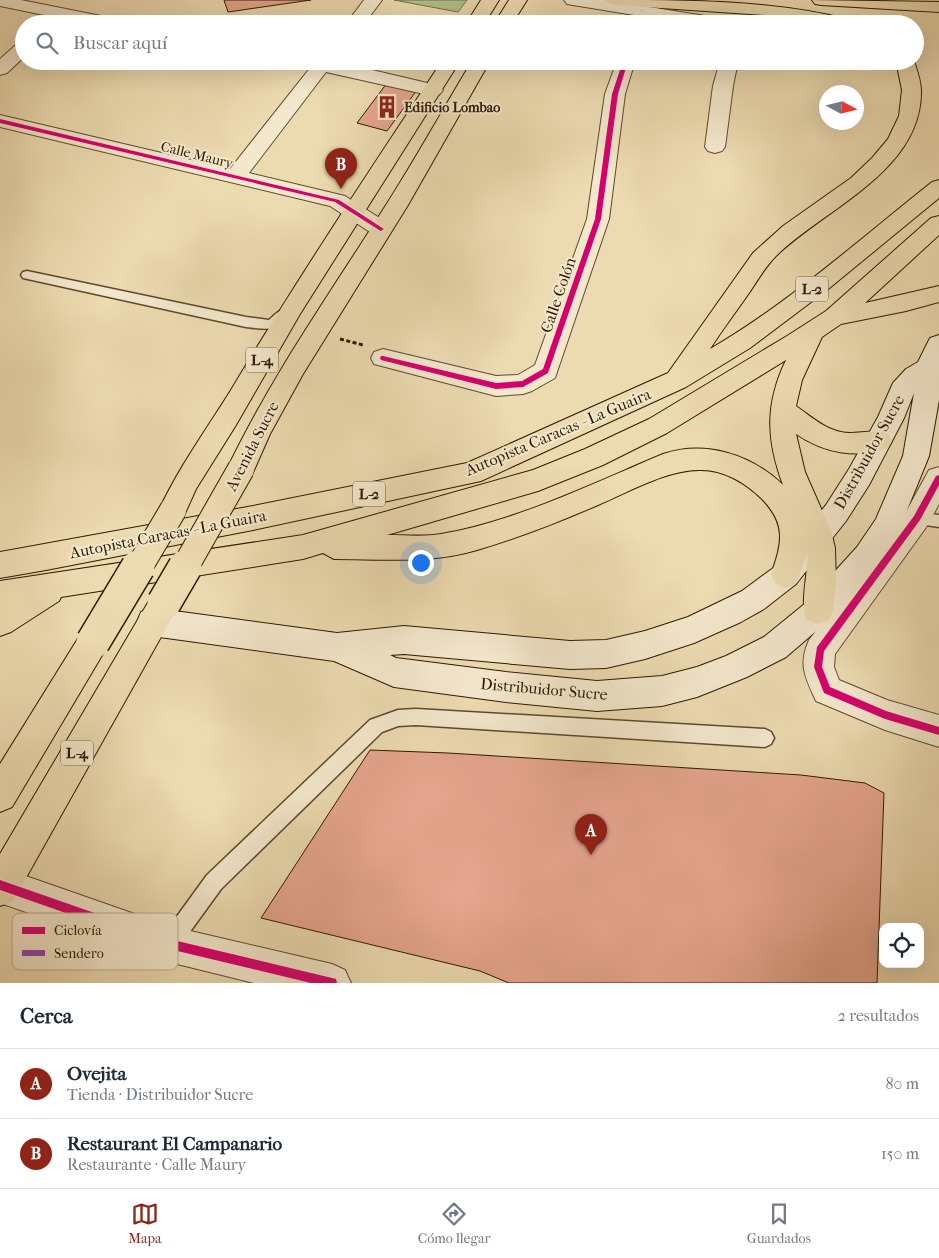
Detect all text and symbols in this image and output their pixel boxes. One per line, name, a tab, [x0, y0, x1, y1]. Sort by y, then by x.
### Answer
search box	[15, 15, 924, 70]
icon: search	[33, 29, 61, 57]
text: Buscar aquí	[73, 32, 167, 54]
north arrow	[819, 85, 864, 130]
building icon: Edificio Lombao	[374, 94, 400, 120]
place label: Edificio Lombao	[404, 99, 500, 116]
street label: Calle Maury	[159, 138, 235, 172]
pin: B	[325, 148, 357, 189]
street label: Calle Colón	[536, 254, 580, 335]
road number: L-2	[796, 276, 828, 302]
road number: L-4	[246, 348, 278, 372]
street label: Autopista Caracas - La Guaira	[461, 384, 654, 480]
street label: Distribuidor Sucre	[830, 391, 908, 512]
street label: Avenida Sucre	[221, 398, 283, 495]
road number: L-2	[353, 482, 385, 506]
street label: Autopista Caracas - La Guaira	[67, 505, 268, 563]
your location	[408, 550, 434, 576]
street label: Distribuidor Sucre	[480, 674, 609, 704]
road number: L-4	[61, 740, 93, 766]
pin: A	[575, 814, 607, 855]
legend	[12, 913, 178, 970]
text: Ciclovía	[54, 922, 102, 939]
map controls	[879, 923, 924, 968]
button: locate	[879, 923, 924, 968]
text: Sendero	[54, 945, 104, 962]
text: Cerca	[20, 1004, 72, 1028]
text: 2 resultados	[838, 1006, 919, 1025]
text: Ovejita	[67, 1063, 127, 1085]
text: A	[31, 1074, 41, 1093]
text: 80 m	[885, 1074, 919, 1093]
text: Tienda · Distribuidor Sucre	[67, 1085, 253, 1104]
text: Restaurant El Campanario	[67, 1133, 282, 1155]
text: B	[31, 1144, 41, 1163]
text: 150 m	[881, 1144, 919, 1163]
text: Restaurante · Calle Maury	[67, 1155, 246, 1174]
tab: Mapa	[128, 1200, 162, 1247]
tab: Cómo llegar	[418, 1200, 490, 1247]
tab: Guardados	[747, 1200, 811, 1247]

